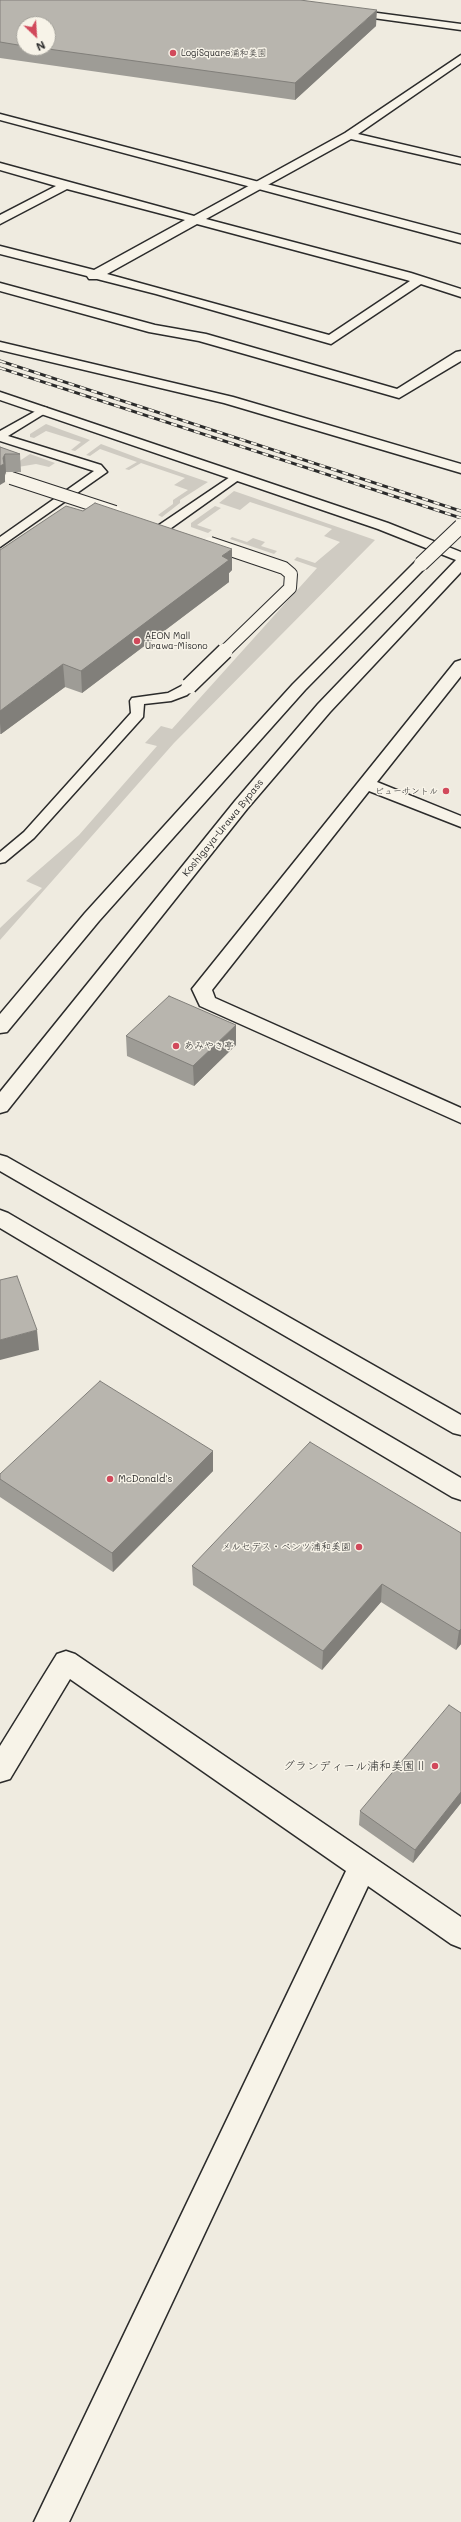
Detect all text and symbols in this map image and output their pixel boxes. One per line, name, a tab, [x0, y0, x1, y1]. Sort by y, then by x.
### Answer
north arrow	[16, 16, 56, 56]
text: N	[34, 38, 48, 55]
marker: LogiSquare浦和美園	[168, 48, 178, 58]
place label: LogiSquare浦和美園	[181, 48, 266, 58]
place label: AEON Mall Urawa-Misono	[145, 631, 207, 652]
marker: AEON Mall Urawa-Misono	[132, 636, 142, 646]
street label: Koshigaya-Urawa Bypass	[180, 777, 266, 879]
place label: ビューサントル	[375, 786, 438, 796]
marker: ビューサントル	[441, 786, 451, 796]
place label: あみやき亭	[184, 1040, 234, 1052]
marker: あみやき亭	[171, 1041, 181, 1051]
place label: McDonald's	[118, 1473, 172, 1485]
marker: McDonald's	[105, 1474, 115, 1484]
place label: メルセデス・ベンツ浦和美園	[221, 1541, 351, 1553]
marker: メルセデス・ベンツ浦和美園	[354, 1542, 364, 1552]
place label: グランディール浦和美園Ⅱ	[283, 1759, 427, 1773]
marker: グランディール浦和美園Ⅱ	[430, 1761, 440, 1771]

